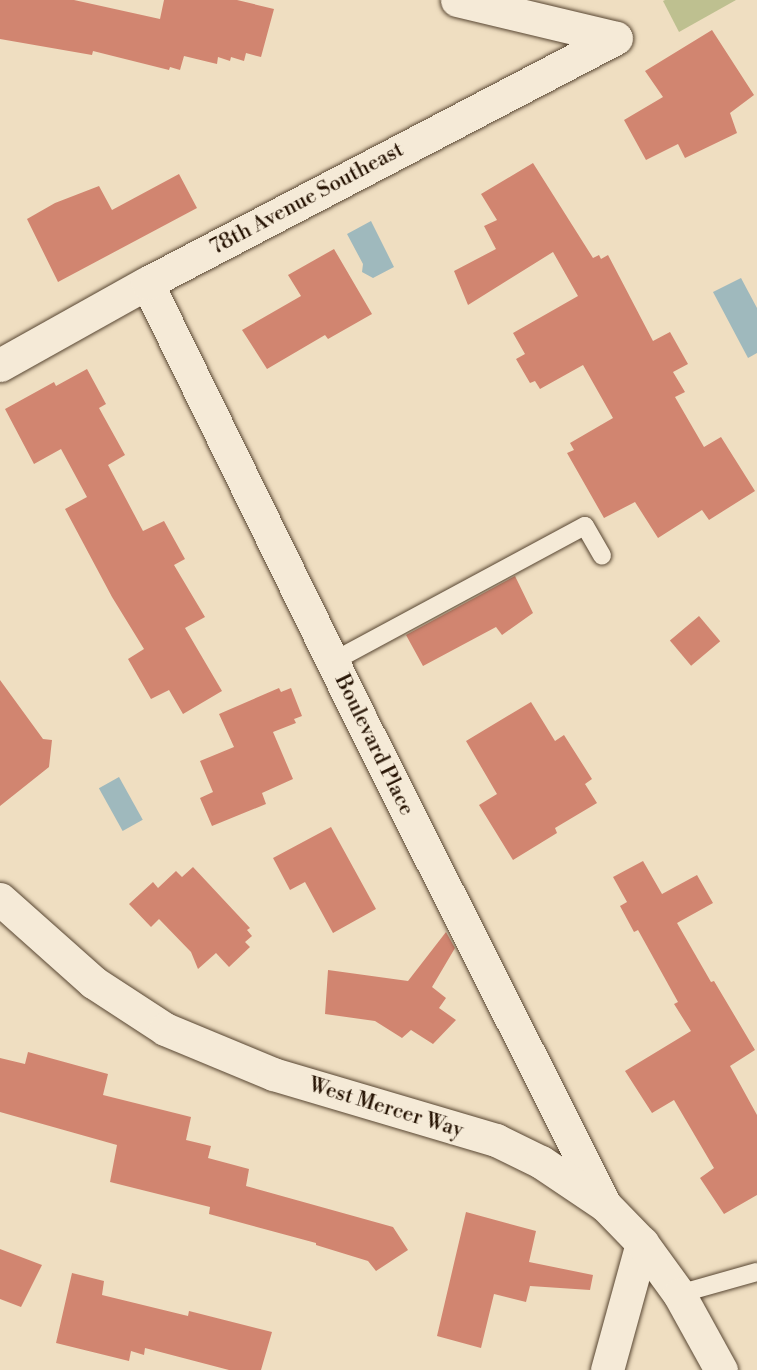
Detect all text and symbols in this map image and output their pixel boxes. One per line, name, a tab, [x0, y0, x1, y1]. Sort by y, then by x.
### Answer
street label: 78th Avenue Southeast	[206, 137, 408, 261]
street label: Boulevard Place	[329, 670, 419, 820]
street label: West Mercer Way	[306, 1073, 466, 1143]

